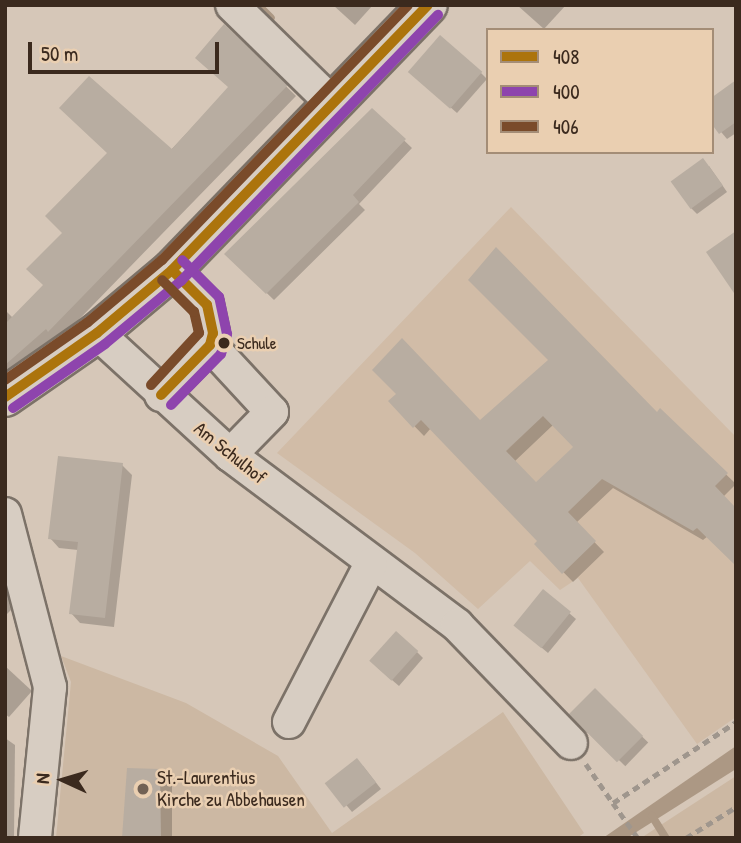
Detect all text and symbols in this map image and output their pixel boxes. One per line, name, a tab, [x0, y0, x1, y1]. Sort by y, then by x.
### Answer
scale bar	[32, 28, 222, 72]
legend	[486, 28, 713, 154]
text: 50 m	[41, 39, 78, 68]
text: 408	[553, 42, 579, 71]
text: 400	[553, 77, 580, 106]
text: 406	[553, 112, 579, 141]
place label: Schule	[237, 333, 277, 353]
marker: Schule	[217, 336, 231, 350]
street label: Am Schulhof	[190, 417, 270, 489]
north arrow	[28, 745, 98, 815]
place label: St.-Laurentius Kirche zu Abbehausen	[157, 767, 305, 811]
text: N	[29, 773, 55, 784]
marker: St.-Laurentius Kirche zu Abbehausen	[135, 781, 151, 797]

